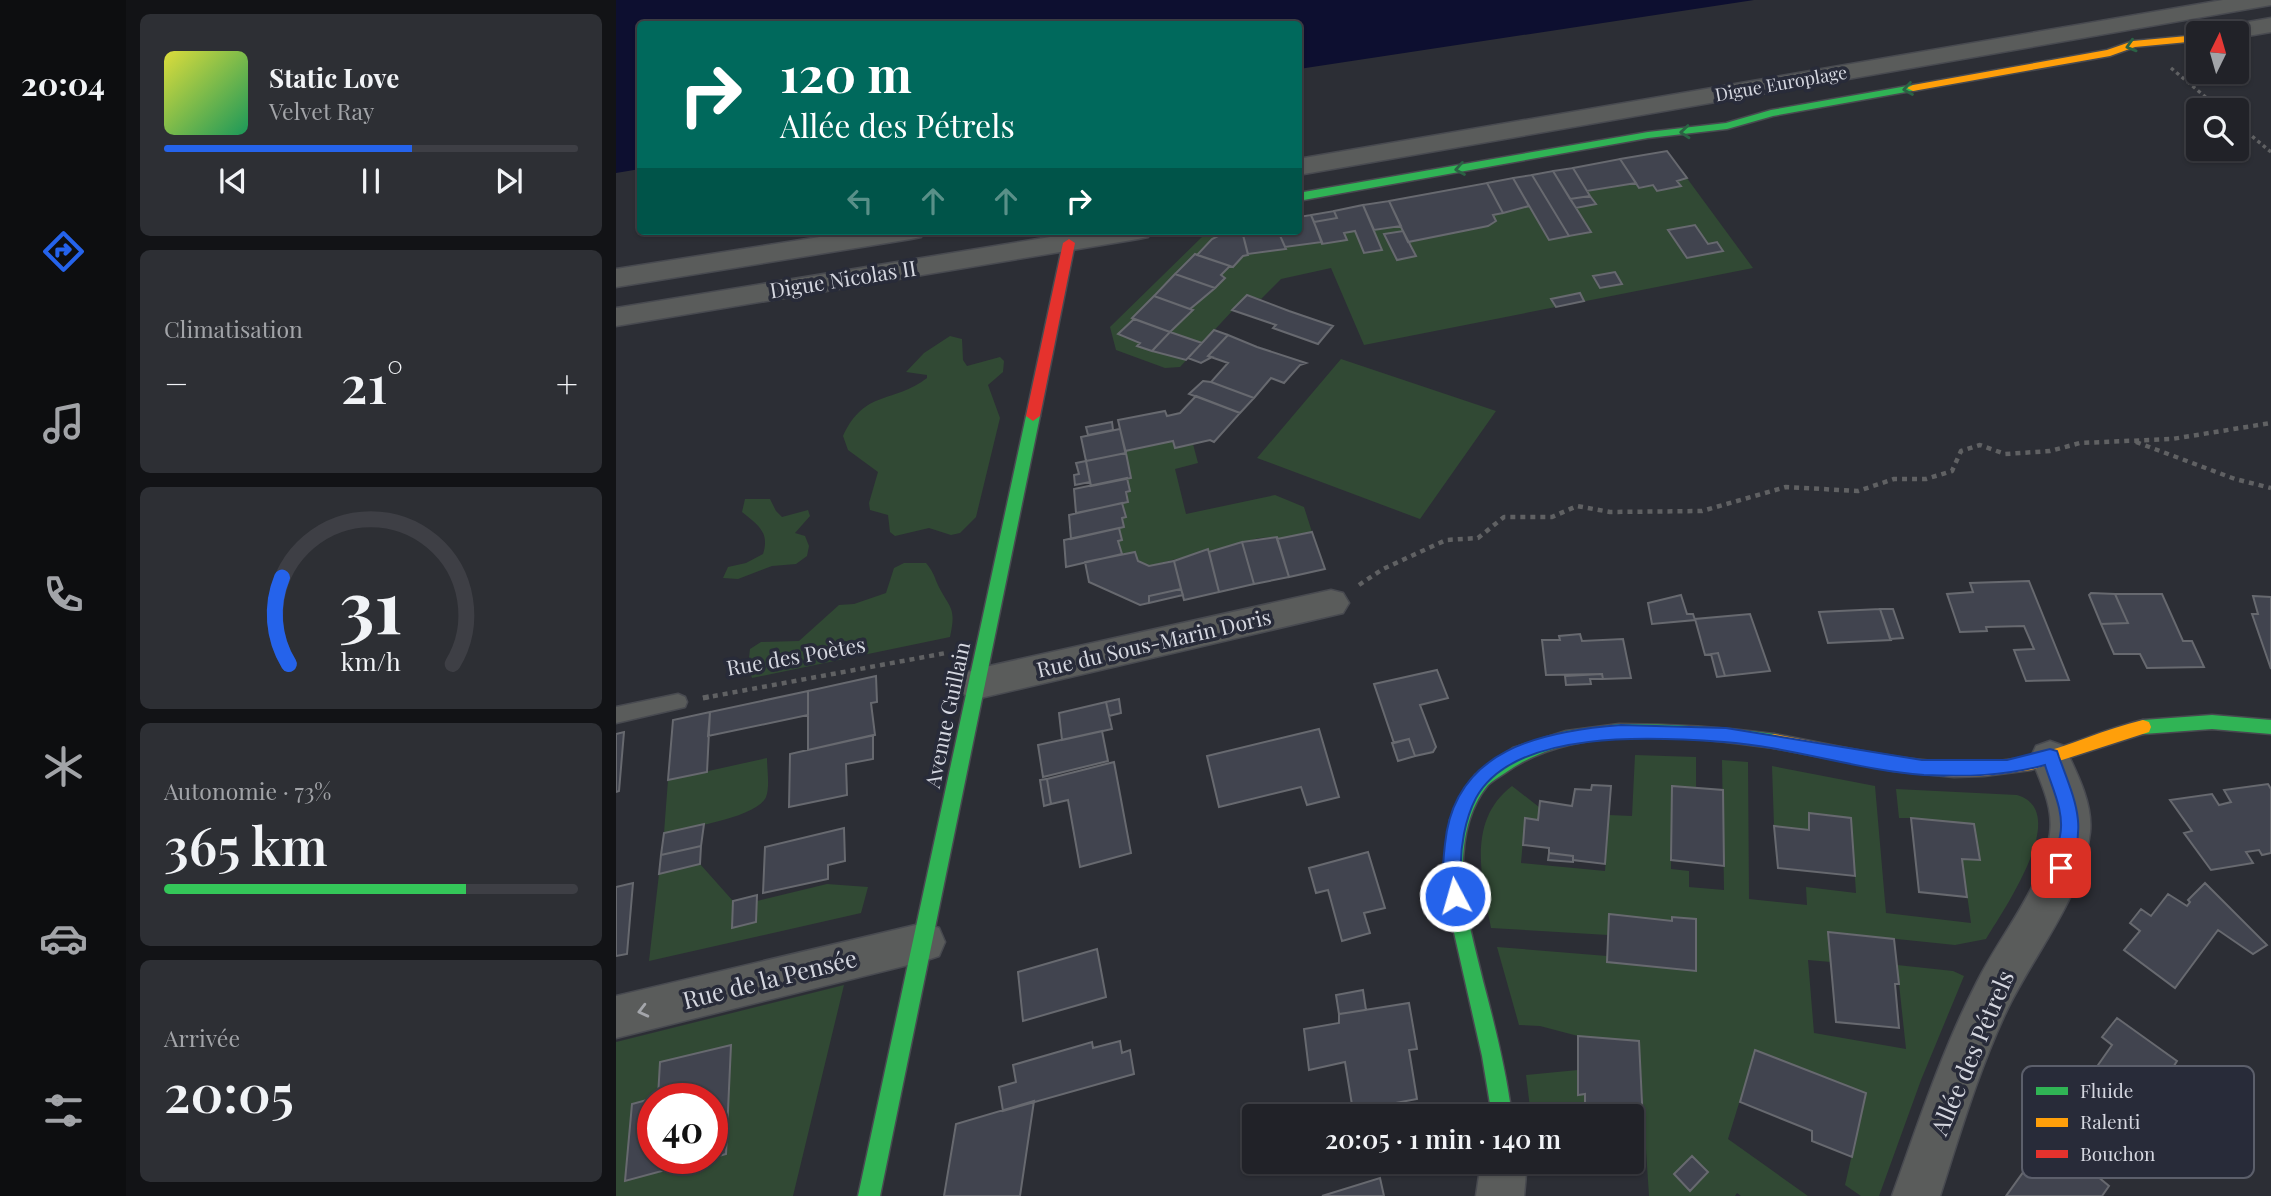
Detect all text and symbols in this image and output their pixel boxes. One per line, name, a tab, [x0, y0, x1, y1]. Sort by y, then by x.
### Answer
north arrow	[2186, 21, 2249, 84]
map controls	[2186, 21, 2249, 161]
one-way arrow	[2125, 38, 2137, 53]
text: 120 m	[780, 40, 912, 105]
icon: right	[665, 49, 756, 140]
text: Static Love	[269, 60, 399, 95]
street label: Digue Europlage	[1713, 60, 1849, 106]
text: 20:04	[21, 61, 105, 104]
one-way arrow	[1902, 81, 1913, 96]
text: Velvet Ray	[269, 95, 374, 126]
button: search	[2186, 98, 2249, 161]
text: Allée des Pétrels	[780, 103, 1015, 146]
one-way arrow	[1679, 124, 1690, 139]
one-way arrow	[1454, 160, 1466, 175]
icon: previous	[214, 162, 252, 200]
icon: pause	[352, 162, 390, 200]
icon: next	[490, 162, 528, 200]
icon: left	[841, 182, 879, 220]
icon: ahead	[914, 182, 952, 220]
icon: ahead	[987, 182, 1025, 220]
icon: right	[1060, 182, 1098, 220]
icon: directions	[39, 227, 88, 276]
street label: Digue Nicolas II	[767, 253, 918, 303]
text: Climatisation	[164, 313, 303, 344]
text: 21°	[341, 348, 403, 417]
text: −	[164, 357, 189, 408]
text: +	[556, 357, 578, 408]
icon: music	[39, 399, 88, 448]
text: 31	[339, 555, 403, 652]
icon: phone	[39, 570, 88, 619]
street label: Rue du Sous-Marin Doris	[1034, 601, 1273, 683]
street label: Rue des Poètes	[724, 629, 867, 681]
street label: Avenue Guillain	[917, 638, 975, 791]
text: km/h	[341, 644, 401, 677]
icon: climate	[39, 742, 88, 791]
text: Autonomie · 73%	[164, 775, 331, 806]
text: 365 km	[164, 810, 328, 879]
pin	[2031, 838, 2091, 898]
icon: arrive	[2042, 849, 2080, 887]
position arrow	[1418, 859, 1492, 933]
icon: car	[39, 914, 88, 963]
street label: Rue de la Pensée	[679, 941, 860, 1015]
street label: Allée des Pétrels	[1922, 965, 2020, 1140]
one-way arrow	[637, 1003, 649, 1017]
text: Arrivée	[164, 1022, 240, 1053]
text: 20:05	[164, 1057, 294, 1126]
legend	[2022, 1066, 2254, 1178]
text: Fluide	[2080, 1077, 2133, 1103]
speed limit sign: 40	[637, 1083, 728, 1174]
icon: filters	[39, 1086, 88, 1135]
text: Ralenti	[2080, 1108, 2141, 1134]
text: 20:05 · 1 min · 140 m	[1325, 1121, 1561, 1156]
text: Bouchon	[2080, 1140, 2156, 1166]

